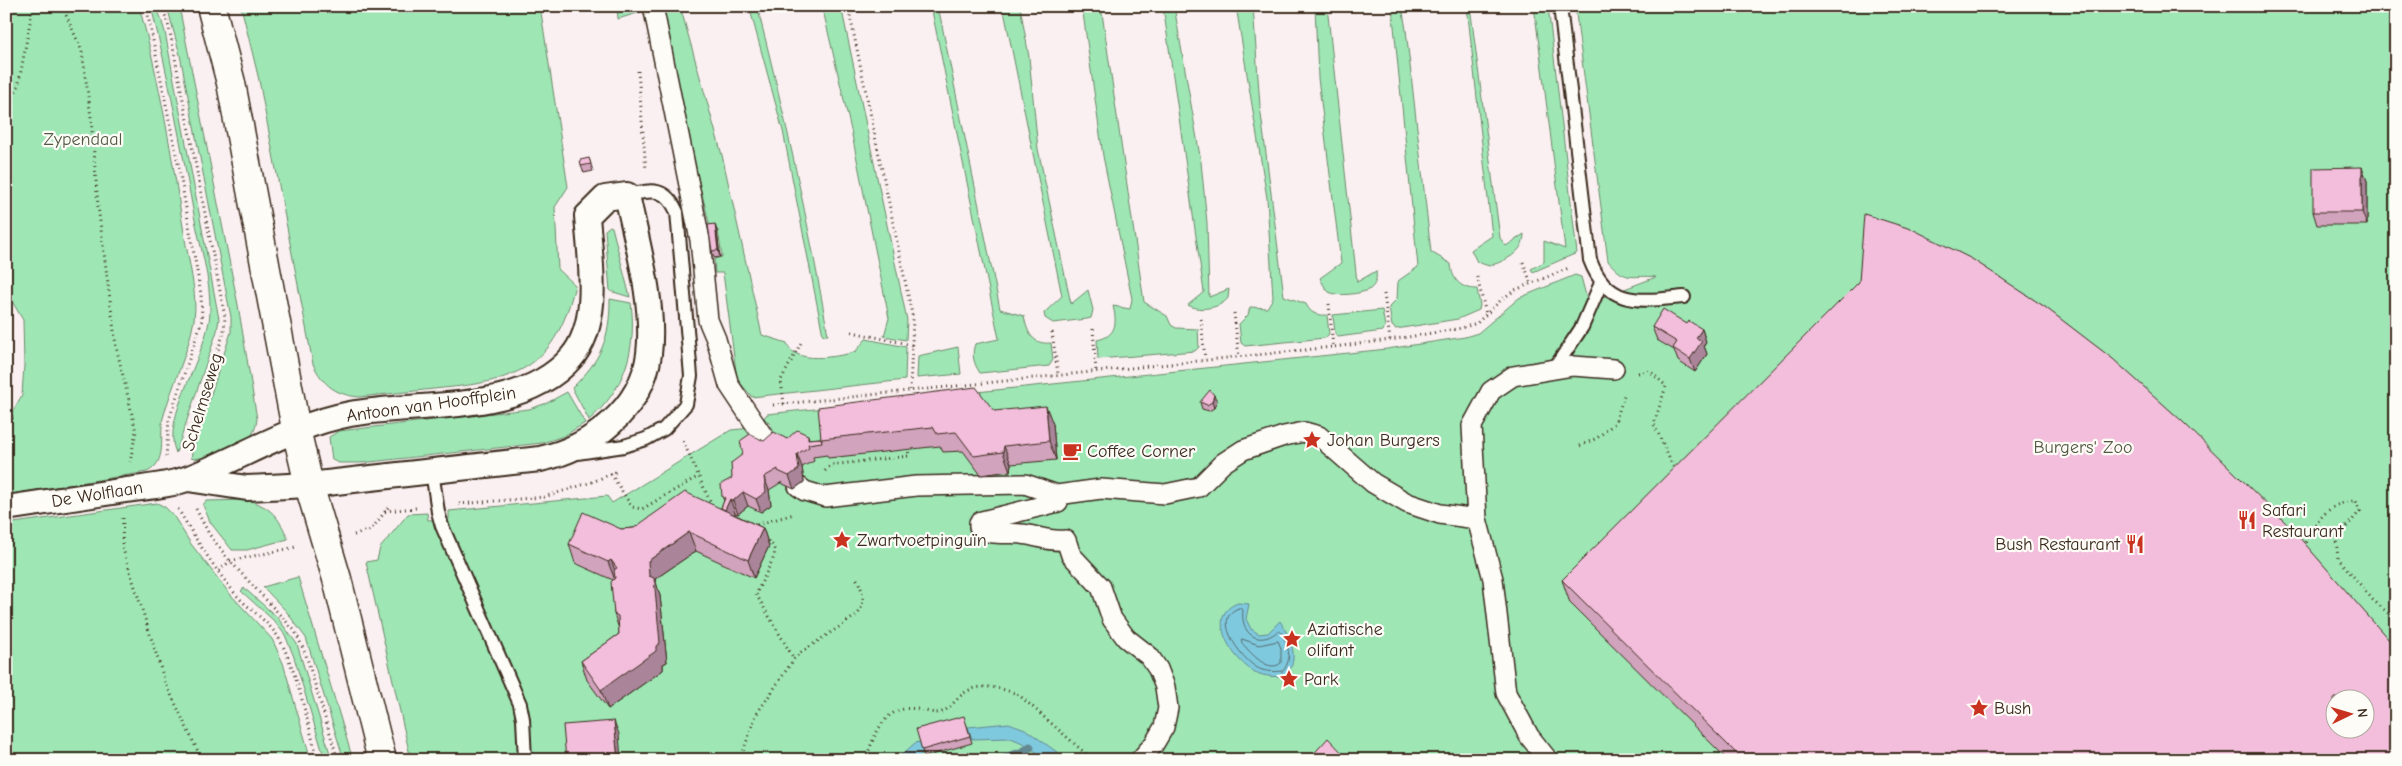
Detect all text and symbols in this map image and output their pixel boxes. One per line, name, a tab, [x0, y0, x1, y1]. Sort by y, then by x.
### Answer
park label: Zypendaal	[43, 129, 123, 150]
street label: Schelmseweg	[178, 351, 227, 454]
street label: Antoon van Hooffplein	[345, 382, 517, 427]
place icon: Johan Burgers	[1301, 429, 1323, 451]
place label: Johan Burgers	[1327, 430, 1440, 451]
park label: Burgers' Zoo	[2033, 437, 2133, 458]
cafe icon: Coffee Corner	[1061, 440, 1083, 462]
place label: Coffee Corner	[1087, 441, 1196, 462]
street label: De Wolflaan	[50, 477, 144, 512]
place label: Safari Restaurant	[2262, 500, 2344, 542]
restaurant icon: Safari Restaurant	[2236, 509, 2258, 531]
place icon: Zwartvoetpinguïn	[831, 529, 853, 551]
place label: Zwartvoetpinguïn	[857, 530, 987, 551]
restaurant icon: Bush Restaurant	[2124, 533, 2146, 555]
place label: Bush Restaurant	[1995, 534, 2121, 555]
place label: Aziatische olifant	[1307, 619, 1383, 661]
place icon: Aziatische olifant	[1281, 628, 1303, 650]
place icon: Park	[1278, 668, 1300, 690]
place label: Park	[1304, 669, 1339, 690]
north arrow	[2324, 688, 2374, 738]
place icon: Bush	[1968, 697, 1990, 719]
place label: Bush	[1994, 698, 2032, 719]
text: N	[2354, 708, 2371, 718]

